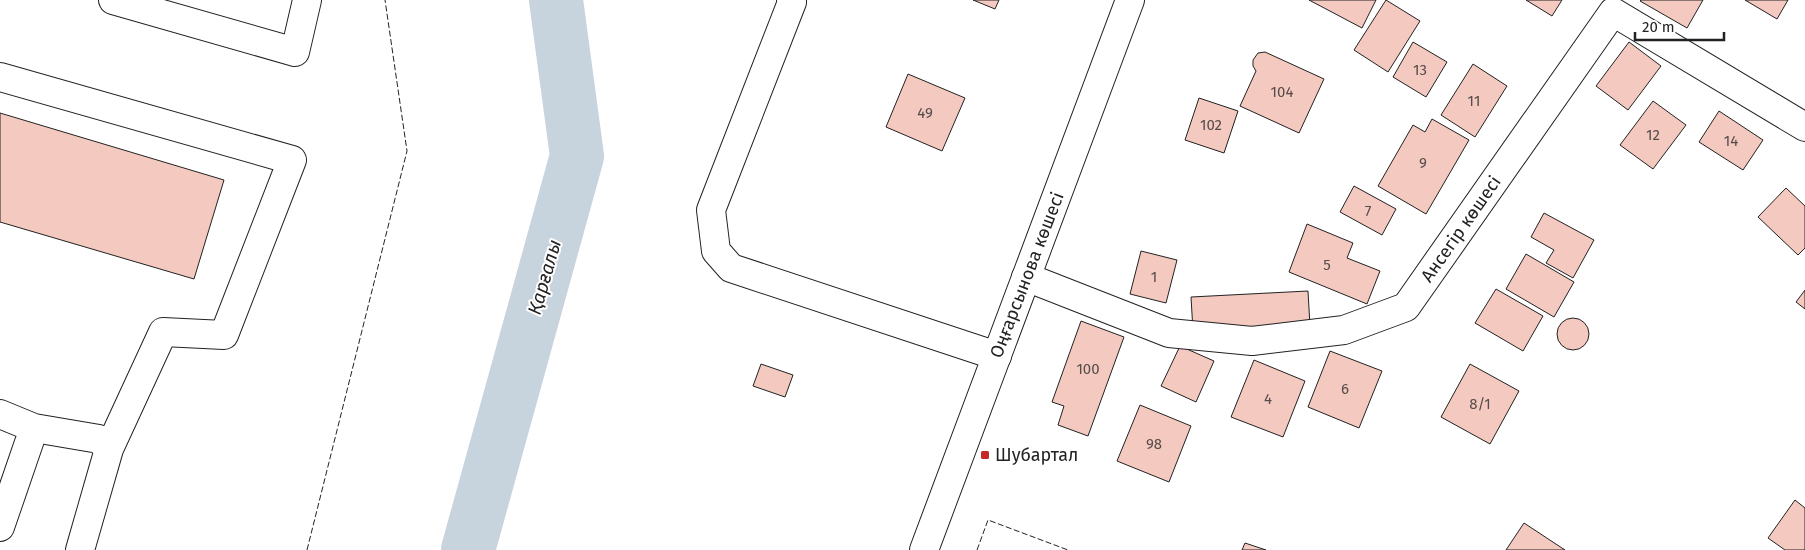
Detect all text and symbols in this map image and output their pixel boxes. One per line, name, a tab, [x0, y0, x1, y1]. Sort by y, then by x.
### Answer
scale bar	[1635, 10, 1724, 42]
text: 20 m	[1642, 18, 1675, 36]
house number: 13	[1413, 61, 1427, 79]
house number: 104	[1271, 83, 1293, 101]
house number: 11	[1468, 92, 1480, 110]
house number: 49	[917, 104, 933, 122]
house number: 102	[1200, 116, 1222, 134]
house number: 12	[1646, 126, 1660, 144]
house number: 14	[1724, 132, 1738, 150]
house number: 9	[1419, 154, 1427, 172]
street label: Ансегір көшесі	[1416, 172, 1506, 286]
street label: Оңғарсынова көшесі	[985, 189, 1069, 361]
house number: 7	[1365, 202, 1372, 220]
water label: Қарғалы	[523, 237, 566, 317]
house number: 5	[1323, 256, 1331, 274]
house number: 1	[1151, 268, 1157, 286]
house number: 100	[1076, 360, 1100, 378]
house number: 6	[1341, 380, 1349, 398]
house number: 4	[1264, 390, 1272, 408]
house number: 8/1	[1469, 395, 1491, 413]
house number: 98	[1146, 435, 1162, 453]
place label: Шубартал	[995, 444, 1078, 466]
marker: Шубартал	[979, 449, 991, 461]

